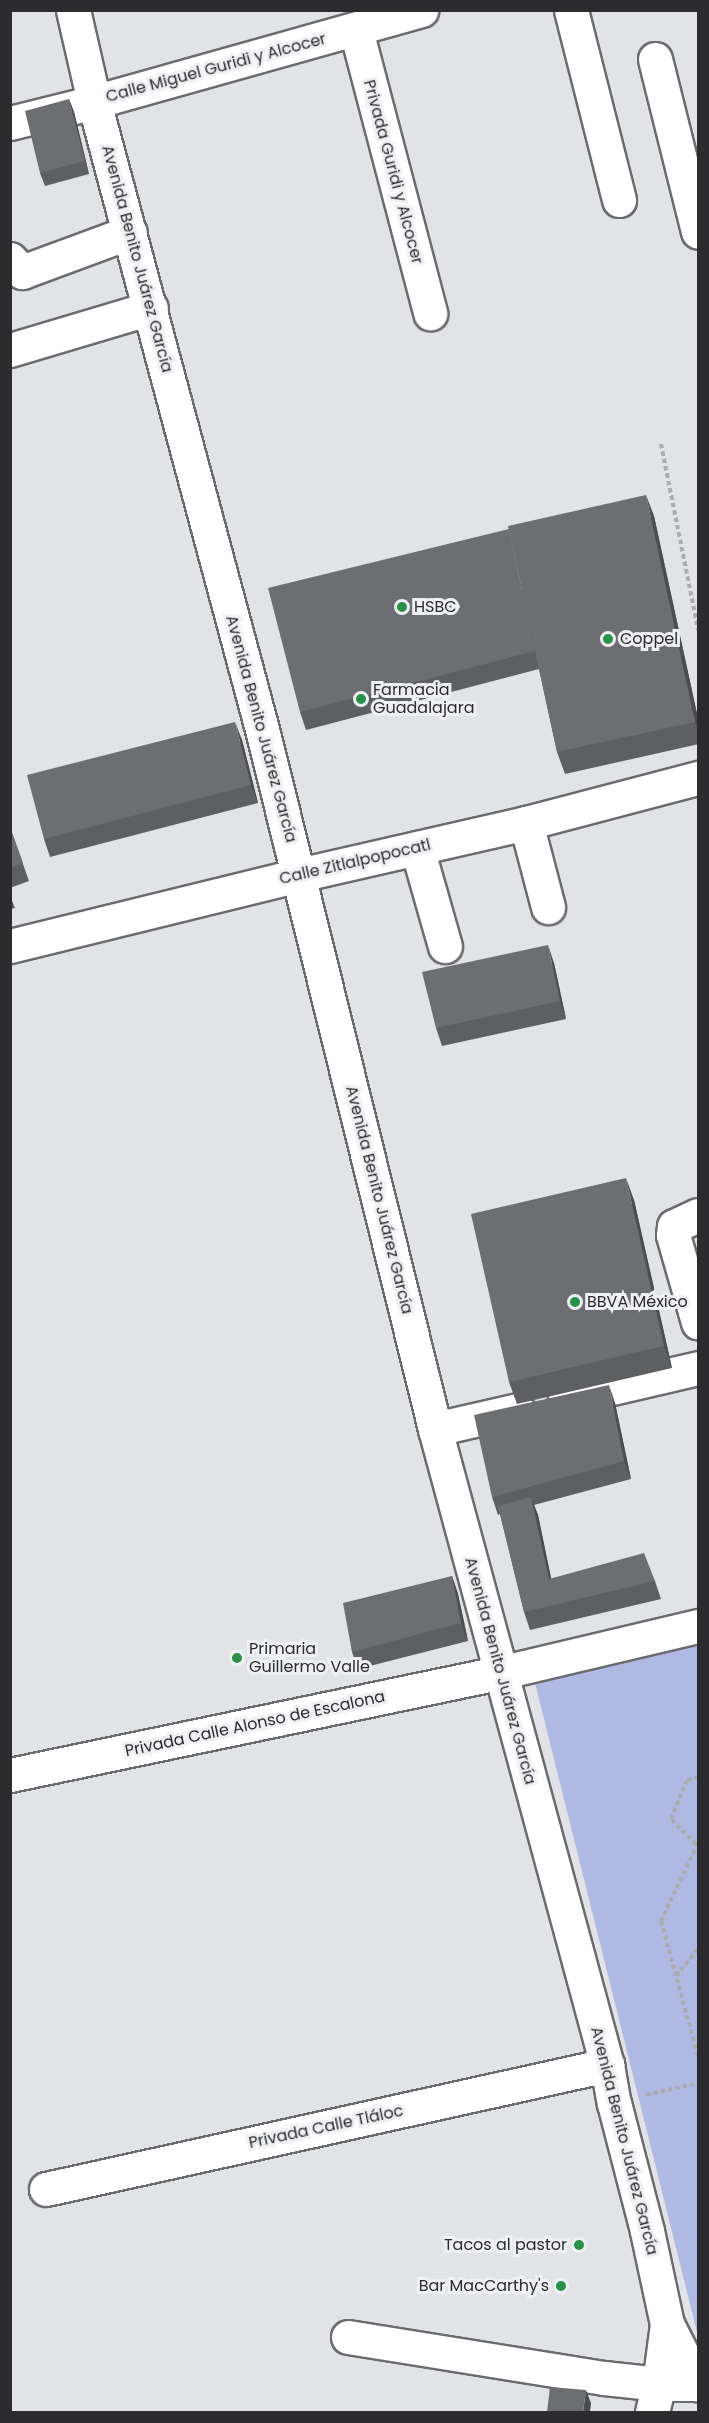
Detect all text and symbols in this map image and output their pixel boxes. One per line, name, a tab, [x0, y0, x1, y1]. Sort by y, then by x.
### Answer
street label: Calle Miguel Guridi y Alcocer	[104, 29, 328, 107]
street label: Privada Guridi y Alcocer	[359, 78, 427, 266]
street label: Avenida Benito Juárez García	[97, 143, 177, 375]
place label: HSBC	[414, 597, 457, 617]
marker: HSBC	[395, 600, 409, 614]
street label: Avenida Benito Juárez García	[221, 613, 301, 845]
place label: Coppel	[620, 629, 678, 649]
marker: Coppel	[601, 632, 615, 646]
place label: Farmacia Guadalajara	[373, 680, 474, 718]
marker: Farmacia Guadalajara	[354, 692, 368, 706]
street label: Calle Zitlalpopocatl	[277, 835, 433, 889]
street label: Avenida Benito Juárez García	[341, 1084, 417, 1316]
place label: BBVA México	[587, 1292, 688, 1312]
marker: BBVA México	[568, 1295, 582, 1309]
street label: Avenida Benito Juárez García	[460, 1555, 540, 1787]
place label: Primaria Guillermo Valle	[249, 1639, 370, 1677]
marker: Primaria Guillermo Valle	[230, 1651, 244, 1665]
street label: Privada Calle Alonso de Escalona	[123, 1687, 387, 1761]
street label: Avenida Benito Juárez García	[586, 2025, 662, 2257]
street label: Privada Calle Tláloc	[247, 2101, 405, 2153]
place label: Tacos al pastor	[444, 2235, 567, 2255]
marker: Tacos al pastor	[572, 2238, 586, 2252]
place label: Bar MacCarthy's	[419, 2276, 549, 2296]
marker: Bar MacCarthy's	[554, 2279, 568, 2293]

